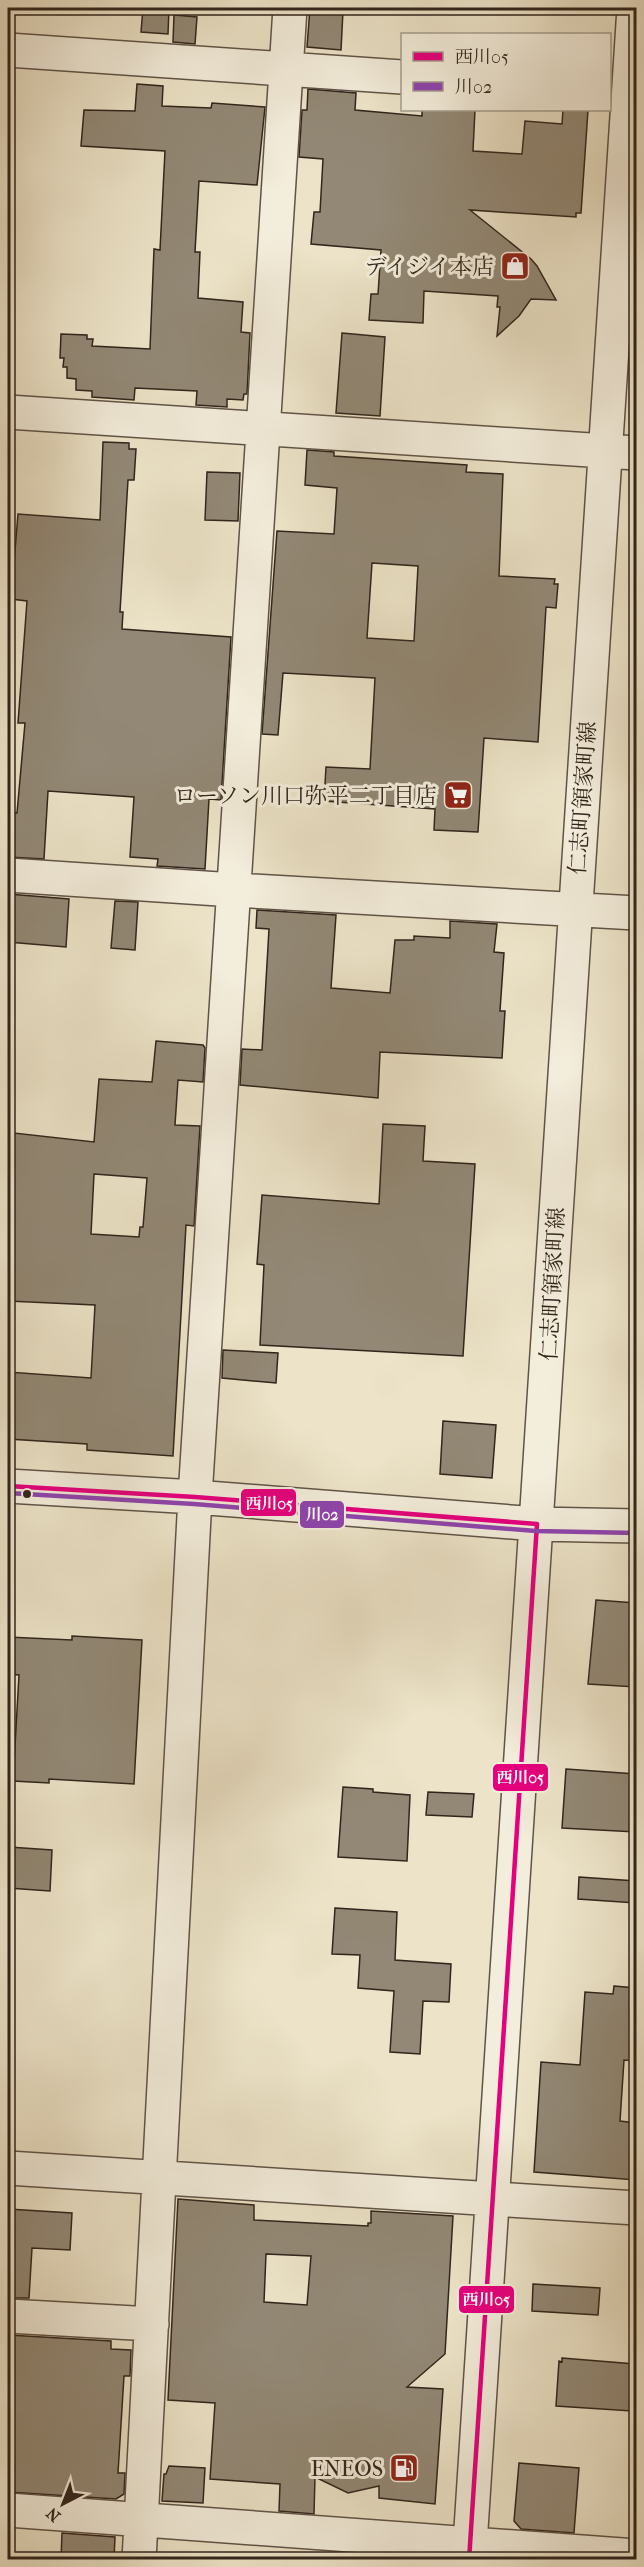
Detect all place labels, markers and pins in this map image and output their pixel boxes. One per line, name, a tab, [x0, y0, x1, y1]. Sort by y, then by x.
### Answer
shop icon: デイジイ本店	[499, 250, 531, 282]
place label: デイジイ本店	[365, 254, 494, 280]
supermarket icon: ローソン川口弥平二丁目店	[442, 779, 474, 811]
place label: ローソン川口弥平二丁目店	[174, 783, 437, 809]
unlabelled marker	[21, 1488, 33, 1500]
fuel station icon: ENEOS	[388, 2452, 420, 2484]
place label: ENEOS	[311, 2456, 383, 2482]

